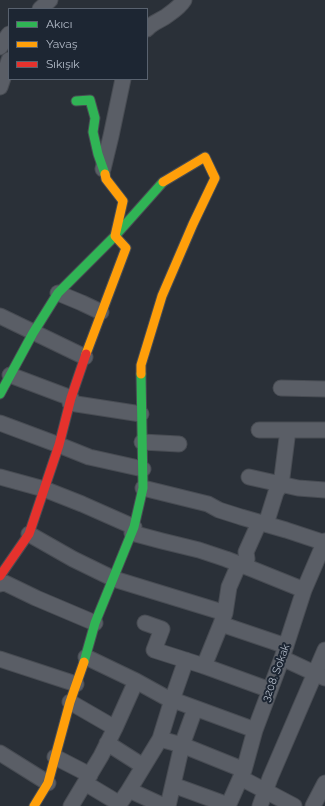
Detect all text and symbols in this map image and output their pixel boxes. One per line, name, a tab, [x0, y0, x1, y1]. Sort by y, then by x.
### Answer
legend	[8, 8, 148, 80]
text: Akıcı	[46, 17, 72, 31]
text: Yavaş	[46, 37, 78, 51]
text: Sıkışık	[46, 57, 80, 71]
street label: 3208. Sokak	[259, 642, 293, 704]

